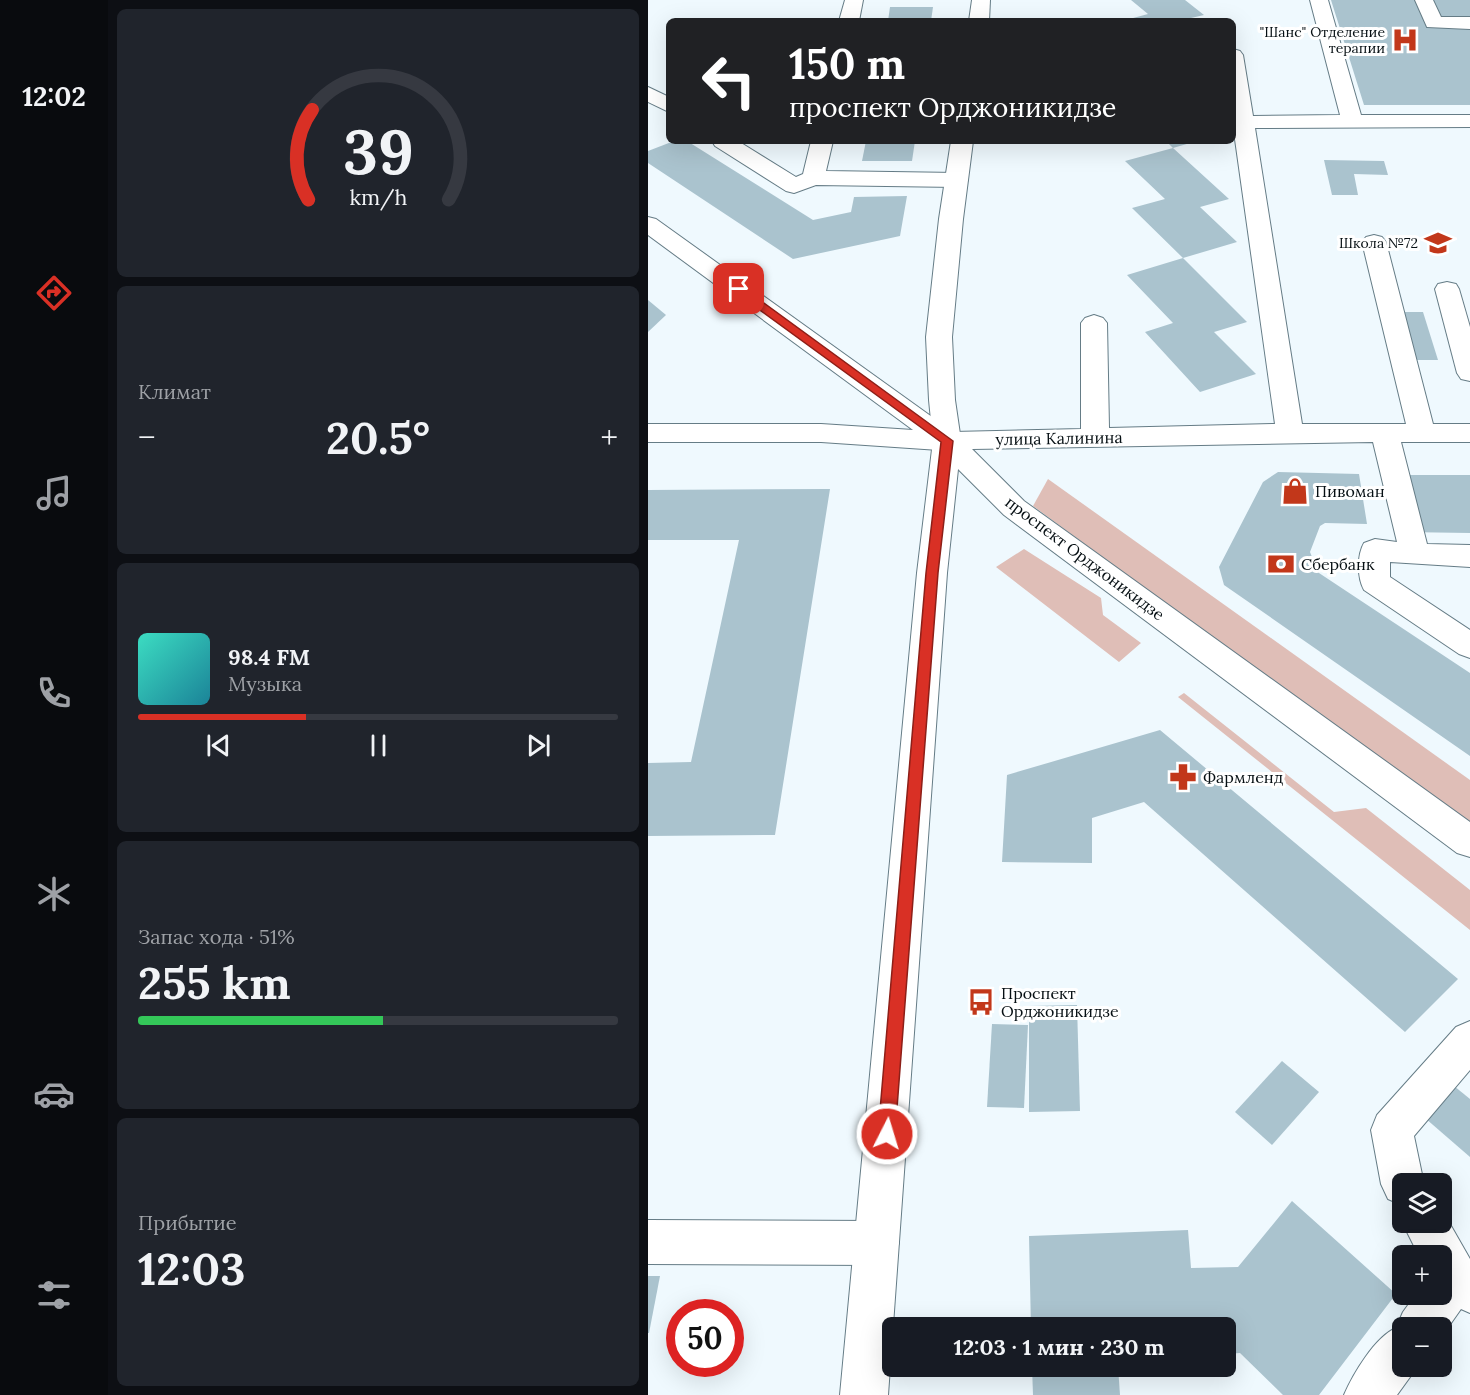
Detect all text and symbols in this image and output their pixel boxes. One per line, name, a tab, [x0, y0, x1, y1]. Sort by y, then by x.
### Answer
place label: "Шанс" Отделение терапии	[1259, 23, 1385, 57]
hospital icon: "Шанс" Отделение терапии	[1390, 25, 1420, 55]
text: 150 m	[789, 37, 905, 91]
icon: left	[690, 42, 768, 120]
text: 12:02	[22, 79, 86, 113]
text: проспект Орджоникидзе	[789, 90, 1116, 124]
text: 39	[343, 111, 413, 191]
text: km/h	[349, 183, 407, 211]
school or university icon: Школа №72	[1423, 228, 1453, 258]
place label: Школа №72	[1339, 234, 1418, 252]
pin	[713, 263, 764, 314]
icon: directions	[33, 272, 75, 314]
icon: arrive	[722, 272, 755, 305]
text: Климат	[138, 379, 211, 404]
text: 20.5°	[326, 409, 430, 466]
text: −	[138, 416, 156, 458]
text: +	[600, 416, 618, 458]
street label: улица Калинина	[995, 427, 1123, 449]
icon: music	[33, 472, 75, 514]
shop icon: Пивоман	[1280, 476, 1310, 506]
place label: Пивоман	[1315, 481, 1385, 501]
street label: проспект Орджоникидзе	[1001, 492, 1169, 625]
bank icon: Сбербанк	[1266, 549, 1296, 579]
place label: Сбербанк	[1301, 554, 1375, 574]
text: 98.4 FM	[228, 643, 310, 671]
text: Музыка	[228, 671, 302, 696]
icon: phone	[33, 672, 75, 714]
icon: previous	[202, 729, 235, 762]
icon: pause	[362, 729, 395, 762]
icon: next	[522, 729, 555, 762]
pharmacy icon: Фармленд	[1168, 762, 1198, 792]
place label: Фармленд	[1203, 767, 1284, 787]
icon: climate	[33, 873, 75, 915]
text: Запас хода · 51%	[138, 924, 295, 949]
text: 255 km	[138, 954, 291, 1011]
place label: Проспект Орджоникидзе	[1001, 983, 1119, 1021]
bus stop icon: Проспект Орджоникидзе	[966, 987, 996, 1017]
icon: car	[33, 1073, 75, 1115]
position arrow	[855, 1102, 919, 1166]
map controls	[1392, 1173, 1452, 1377]
button: layers	[1392, 1173, 1452, 1233]
text: Прибытие	[138, 1210, 237, 1235]
text: 12:03	[138, 1240, 245, 1297]
button: +	[1392, 1245, 1452, 1305]
icon: filters	[33, 1274, 75, 1316]
speed limit sign: 50	[666, 1299, 744, 1377]
button: −	[1392, 1317, 1452, 1377]
text: 12:03 · 1 мин · 230 m	[953, 1333, 1165, 1361]

